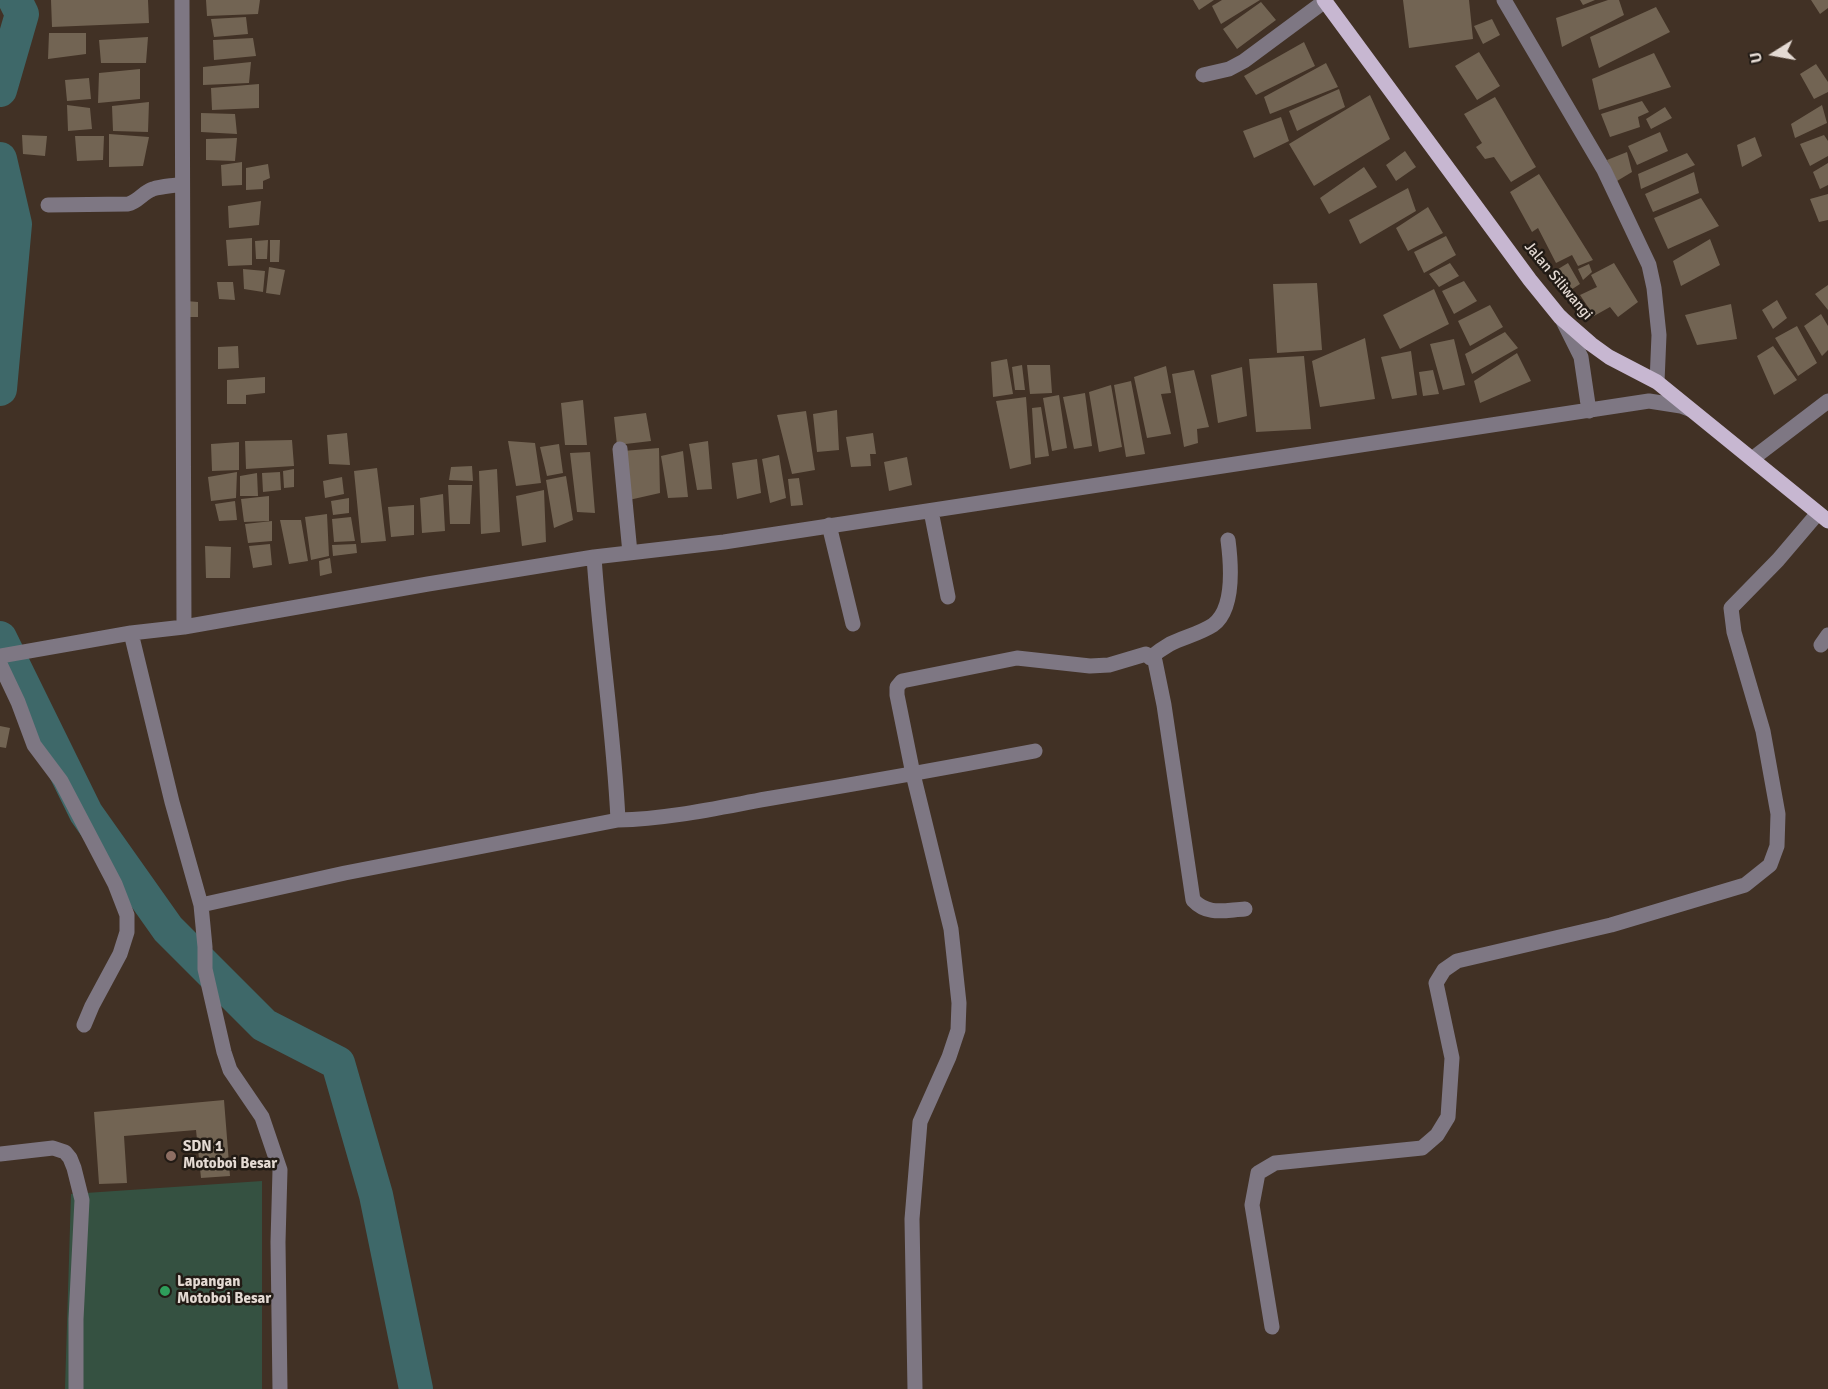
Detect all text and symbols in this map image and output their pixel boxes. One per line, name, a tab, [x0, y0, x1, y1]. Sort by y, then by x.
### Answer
north arrow	[1744, 24, 1804, 84]
text: U	[1745, 50, 1767, 65]
street label: Jalan Siliwangi	[1520, 238, 1596, 324]
place label: SDN 1 Motoboi Besar	[183, 1138, 277, 1173]
marker: SDN 1 Motoboi Besar	[164, 1149, 178, 1163]
place label: Lapangan Motoboi Besar	[177, 1273, 271, 1308]
marker: Lapangan Motoboi Besar	[158, 1284, 172, 1298]

